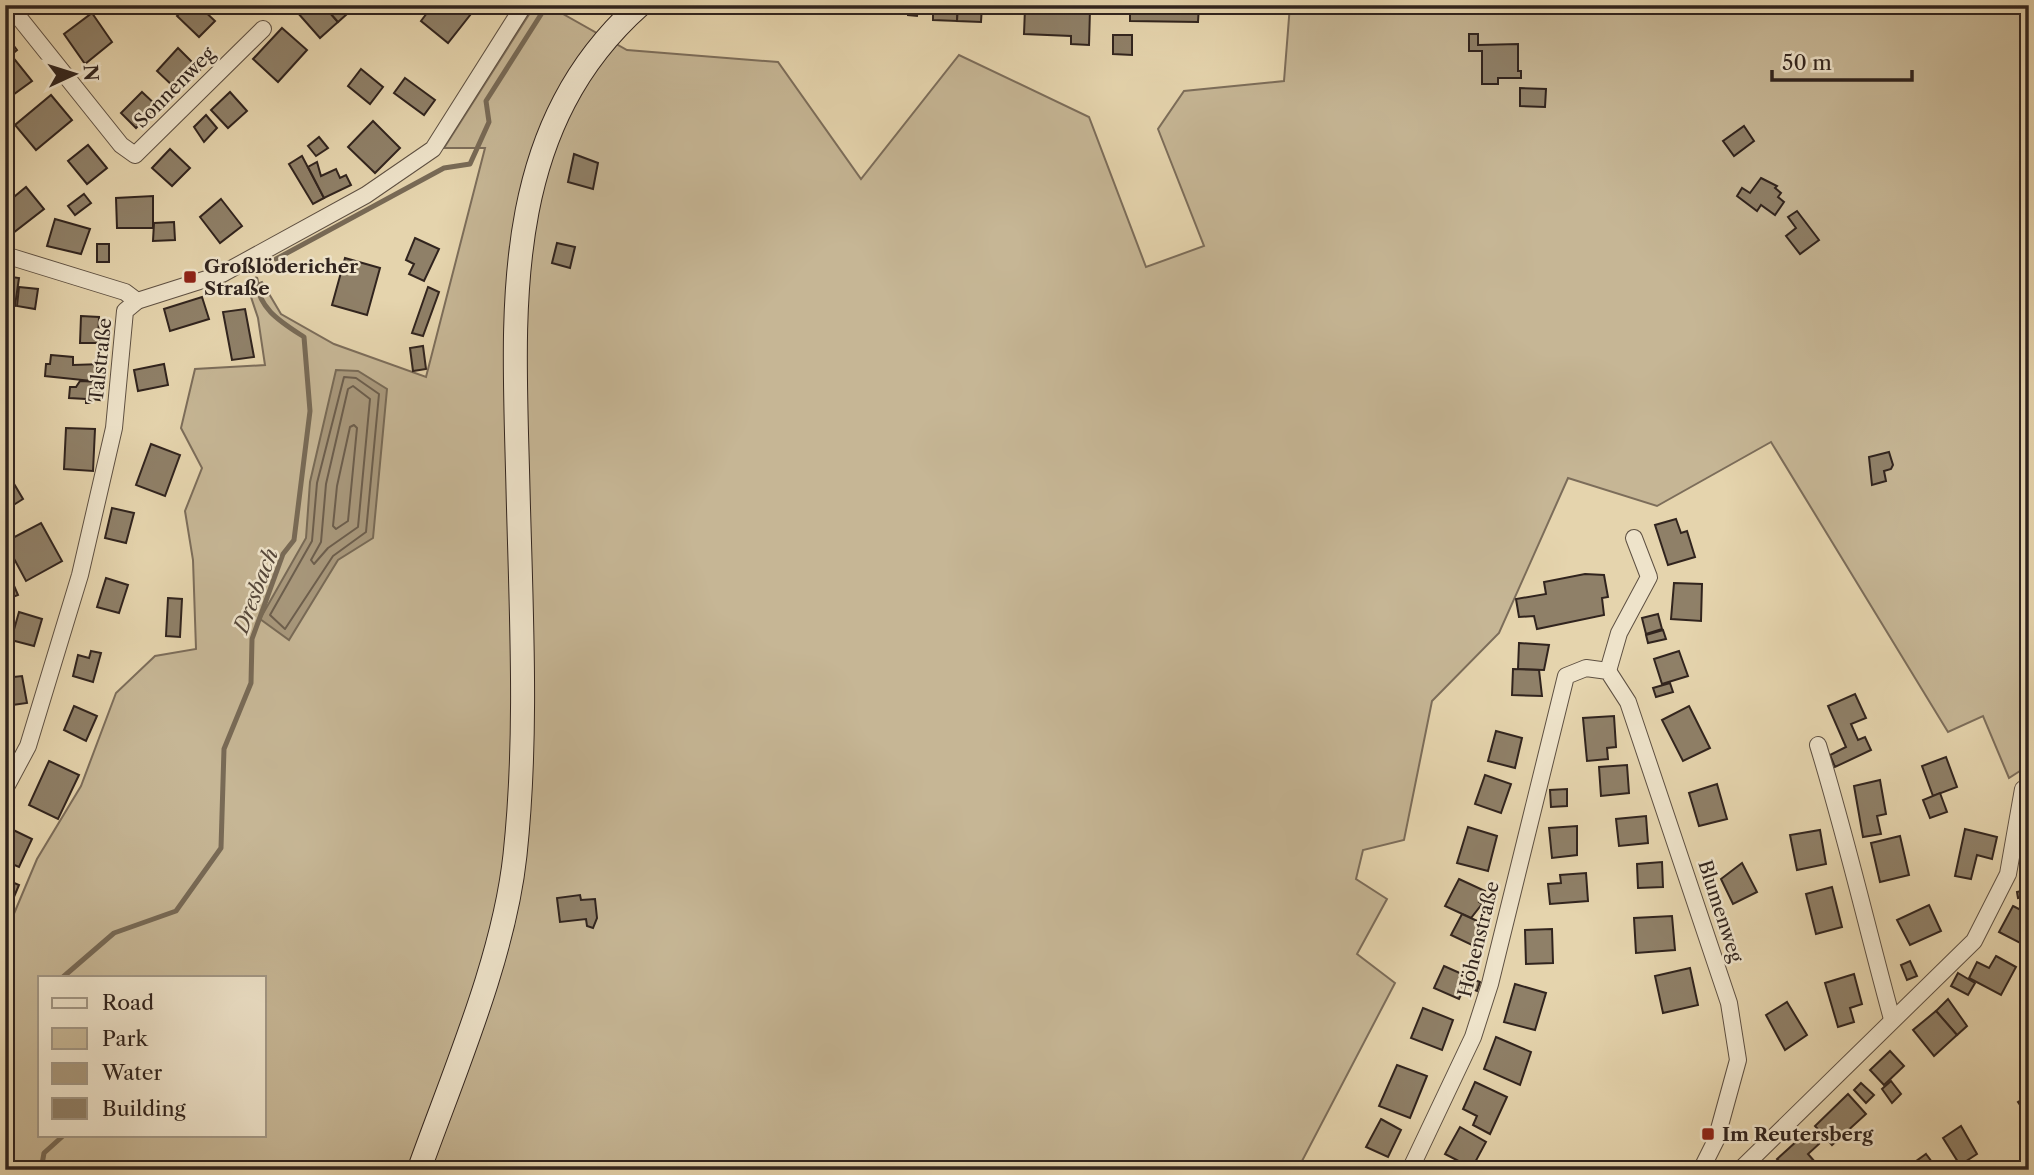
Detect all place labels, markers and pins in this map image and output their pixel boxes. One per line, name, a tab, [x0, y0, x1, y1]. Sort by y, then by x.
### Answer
place label: Großlödericher Straße	[204, 255, 359, 300]
marker: Großlödericher Straße	[182, 269, 198, 285]
place label: Im Reutersberg	[1722, 1123, 1874, 1146]
marker: Im Reutersberg	[1700, 1126, 1716, 1142]

